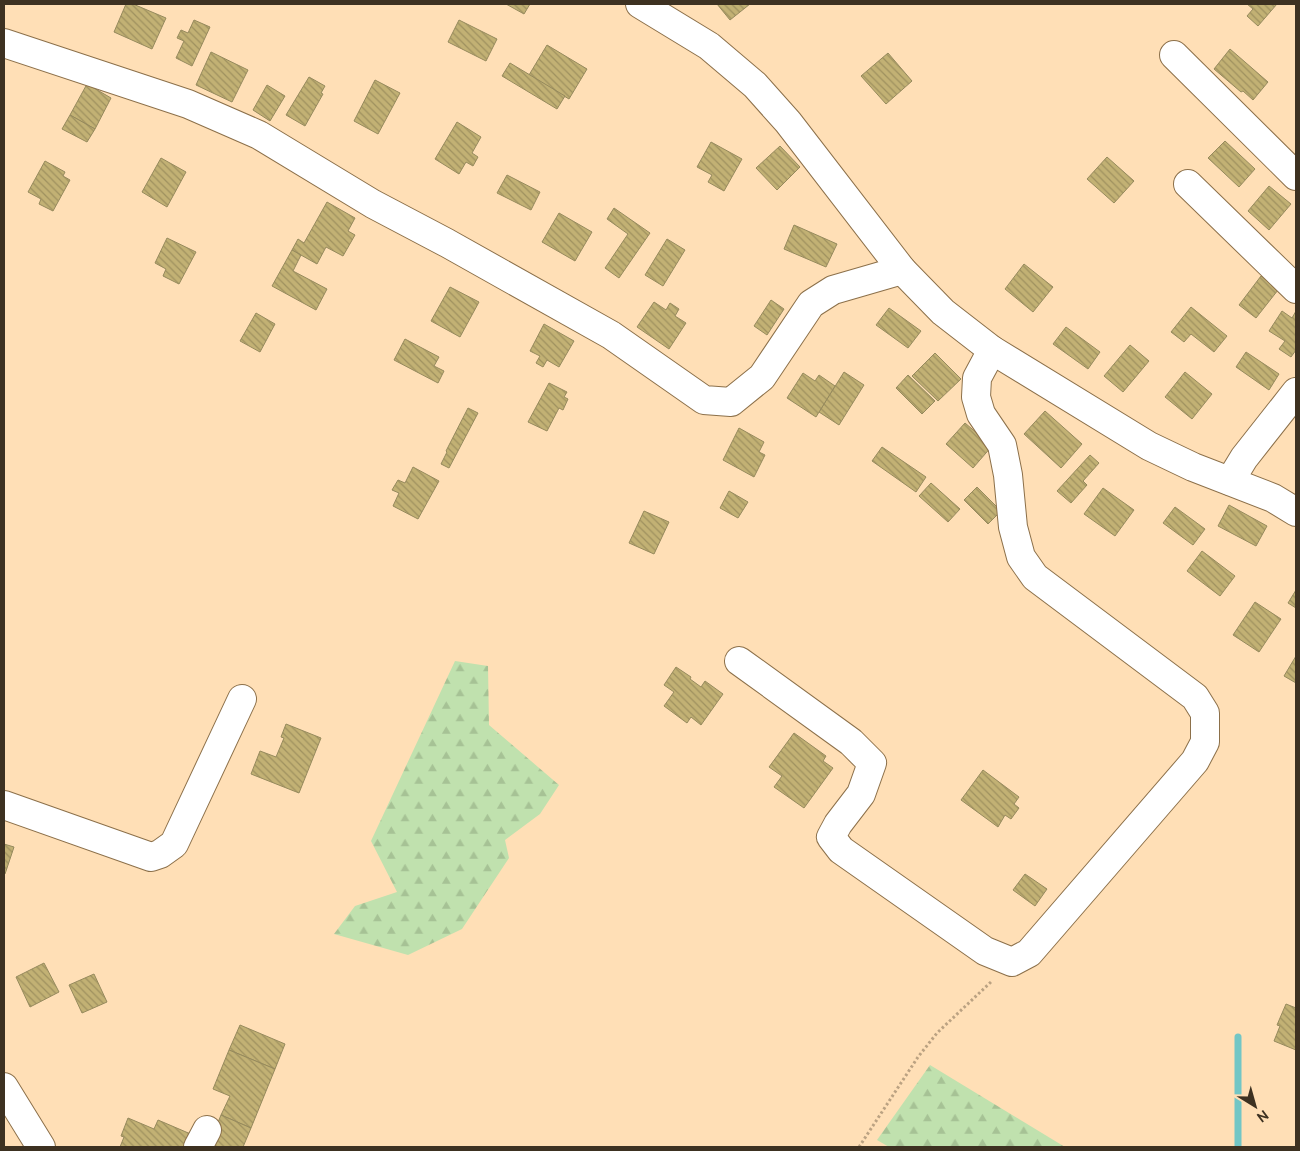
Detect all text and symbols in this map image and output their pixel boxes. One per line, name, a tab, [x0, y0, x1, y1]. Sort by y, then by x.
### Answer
north arrow	[1230, 1081, 1280, 1131]
text: N	[1254, 1107, 1272, 1126]

